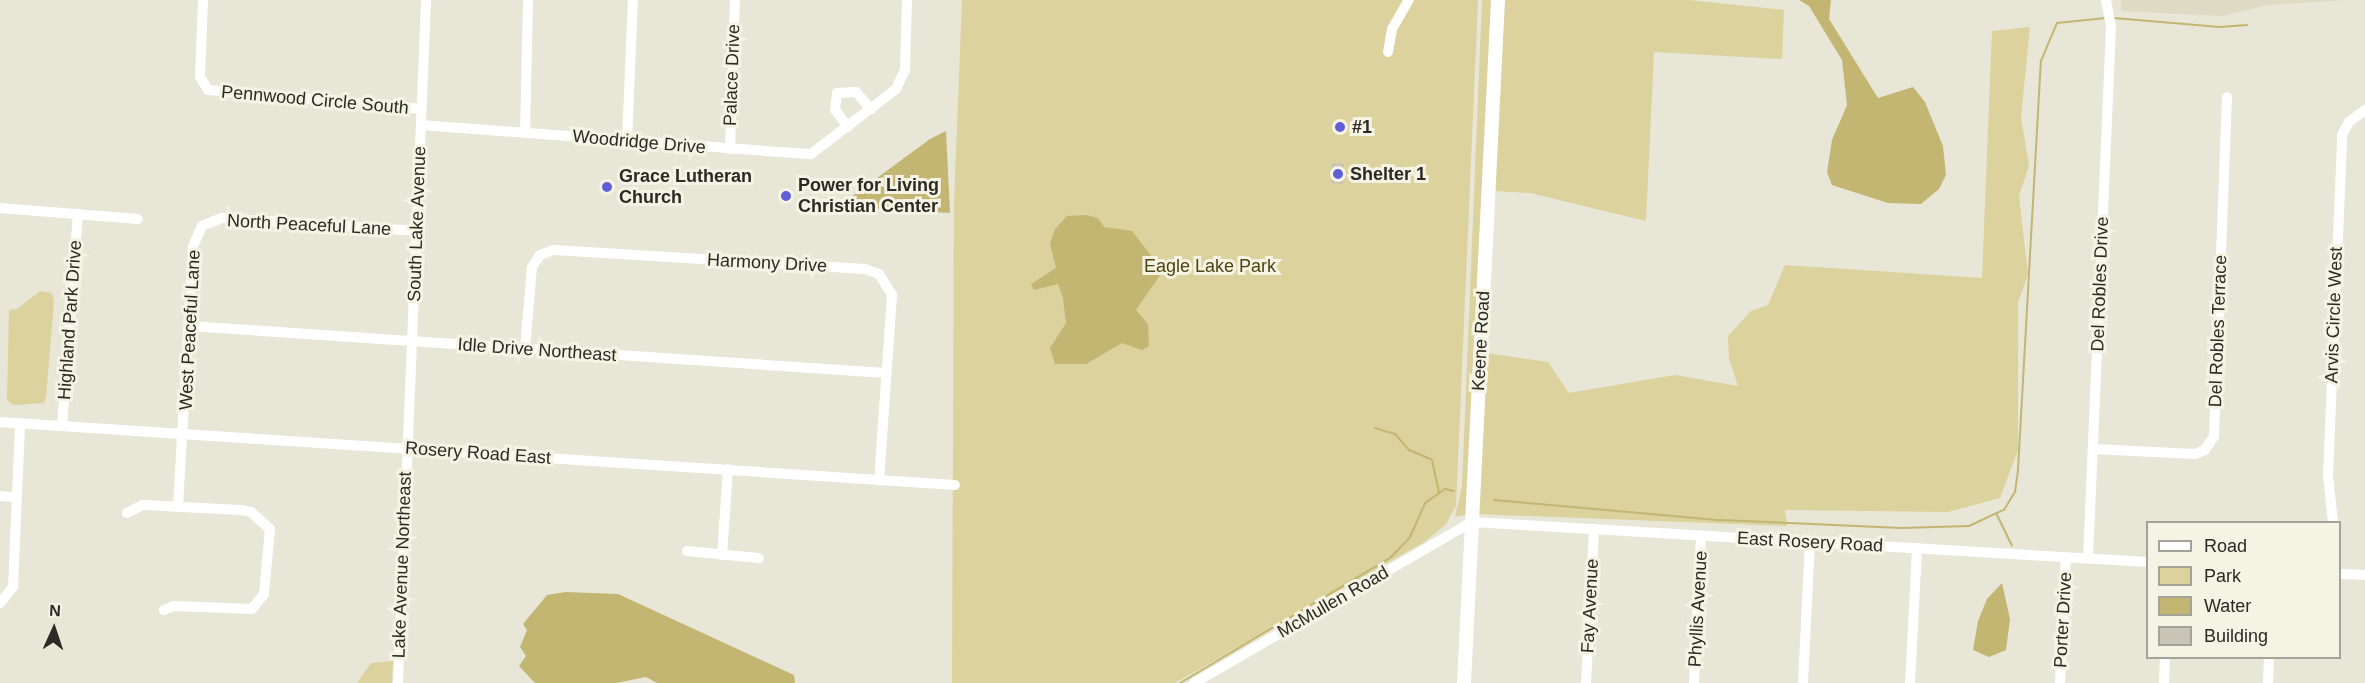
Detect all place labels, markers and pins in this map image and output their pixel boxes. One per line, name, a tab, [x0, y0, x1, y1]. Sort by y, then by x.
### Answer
place label: #1	[1352, 116, 1372, 138]
marker: #1	[1333, 120, 1347, 134]
place label: Shelter 1	[1350, 163, 1426, 185]
place label: Grace Lutheran Church	[619, 166, 752, 208]
marker: Shelter 1	[1331, 167, 1345, 181]
place label: Power for Living Christian Center	[798, 175, 939, 218]
marker: Grace Lutheran Church	[600, 180, 614, 194]
marker: Power for Living Christian Center	[779, 189, 793, 203]

